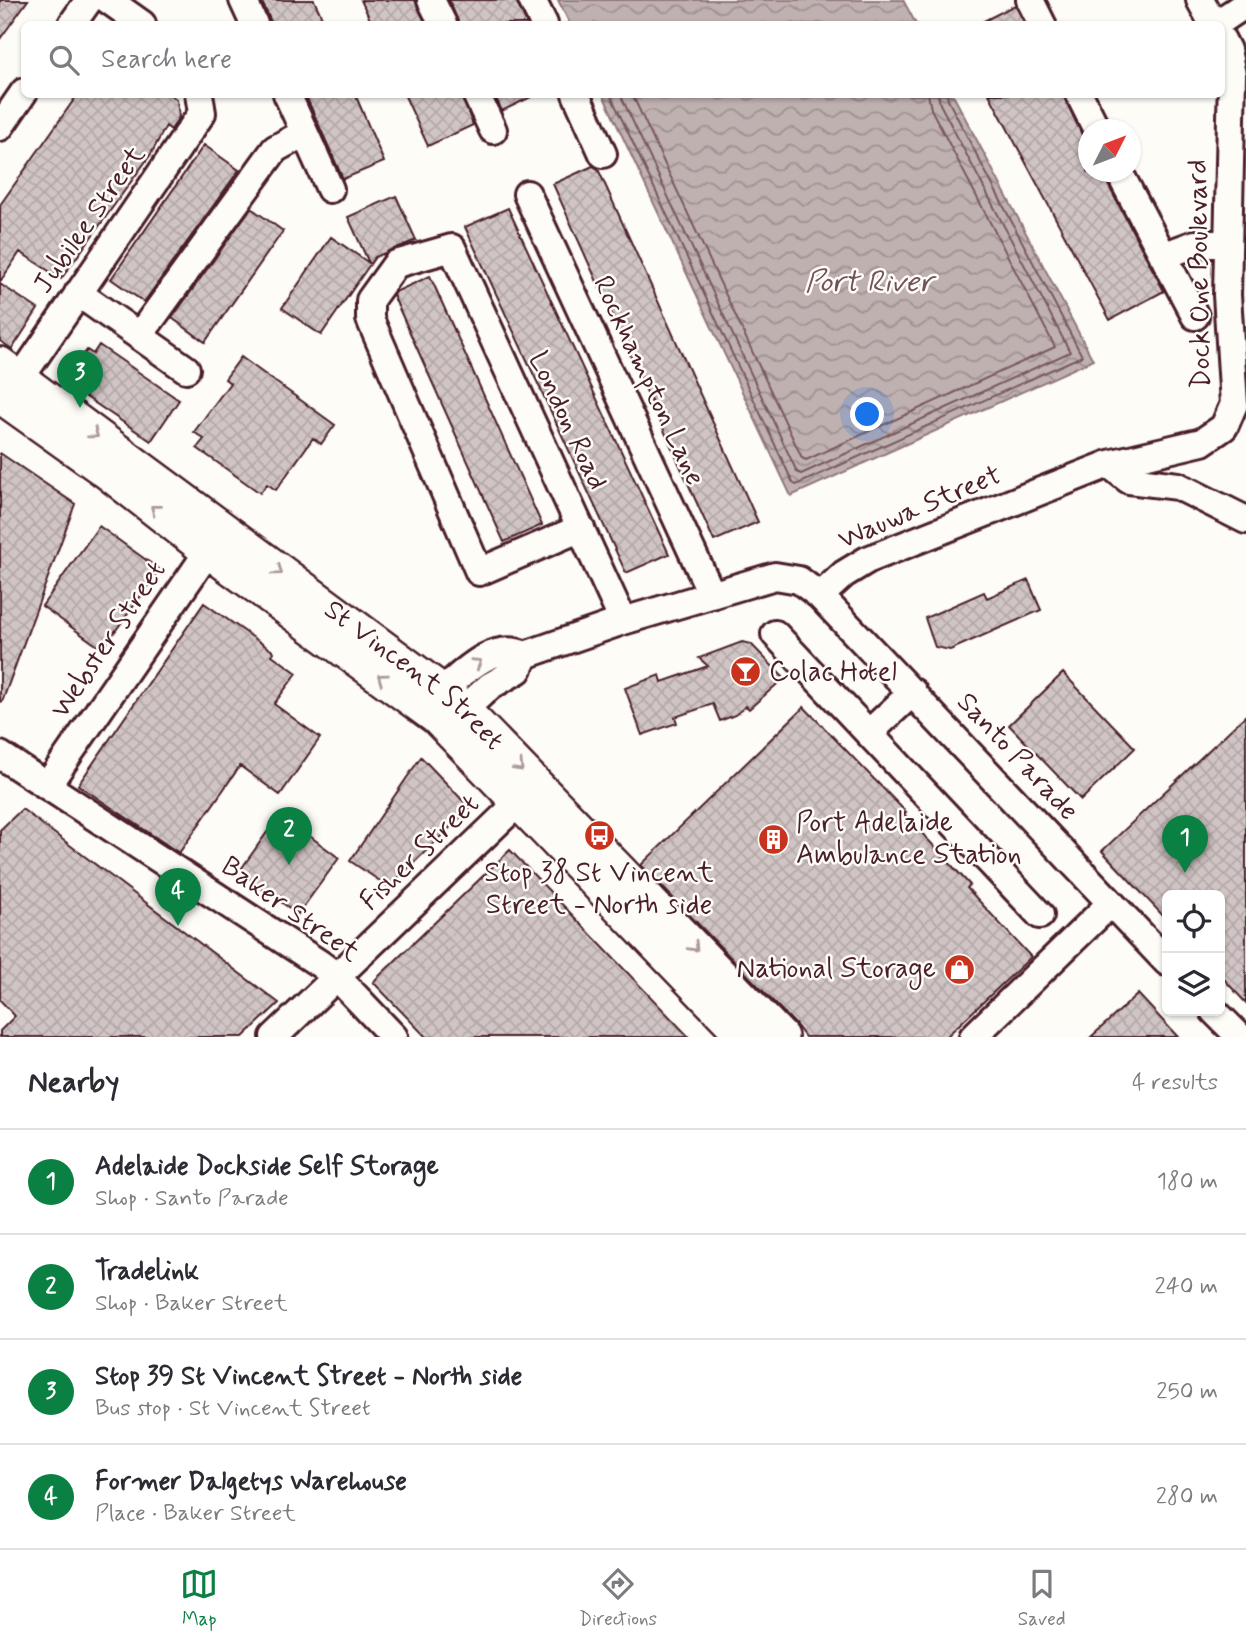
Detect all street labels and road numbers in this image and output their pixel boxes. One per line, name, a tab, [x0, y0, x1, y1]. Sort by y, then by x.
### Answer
street label: Jubilee Street	[25, 138, 155, 301]
street label: Dock One Boulevard	[1180, 159, 1220, 389]
street label: Rockhampton Lane	[583, 270, 713, 492]
street label: London Road	[519, 346, 615, 496]
street label: Wauwa Street	[833, 457, 1007, 559]
street label: Webster Street	[43, 554, 175, 726]
street label: St Vincent Street	[316, 591, 512, 759]
street label: Santo Parade	[948, 685, 1086, 829]
street label: Fisher Street	[352, 787, 488, 919]
street label: Baker Street	[213, 849, 367, 972]

